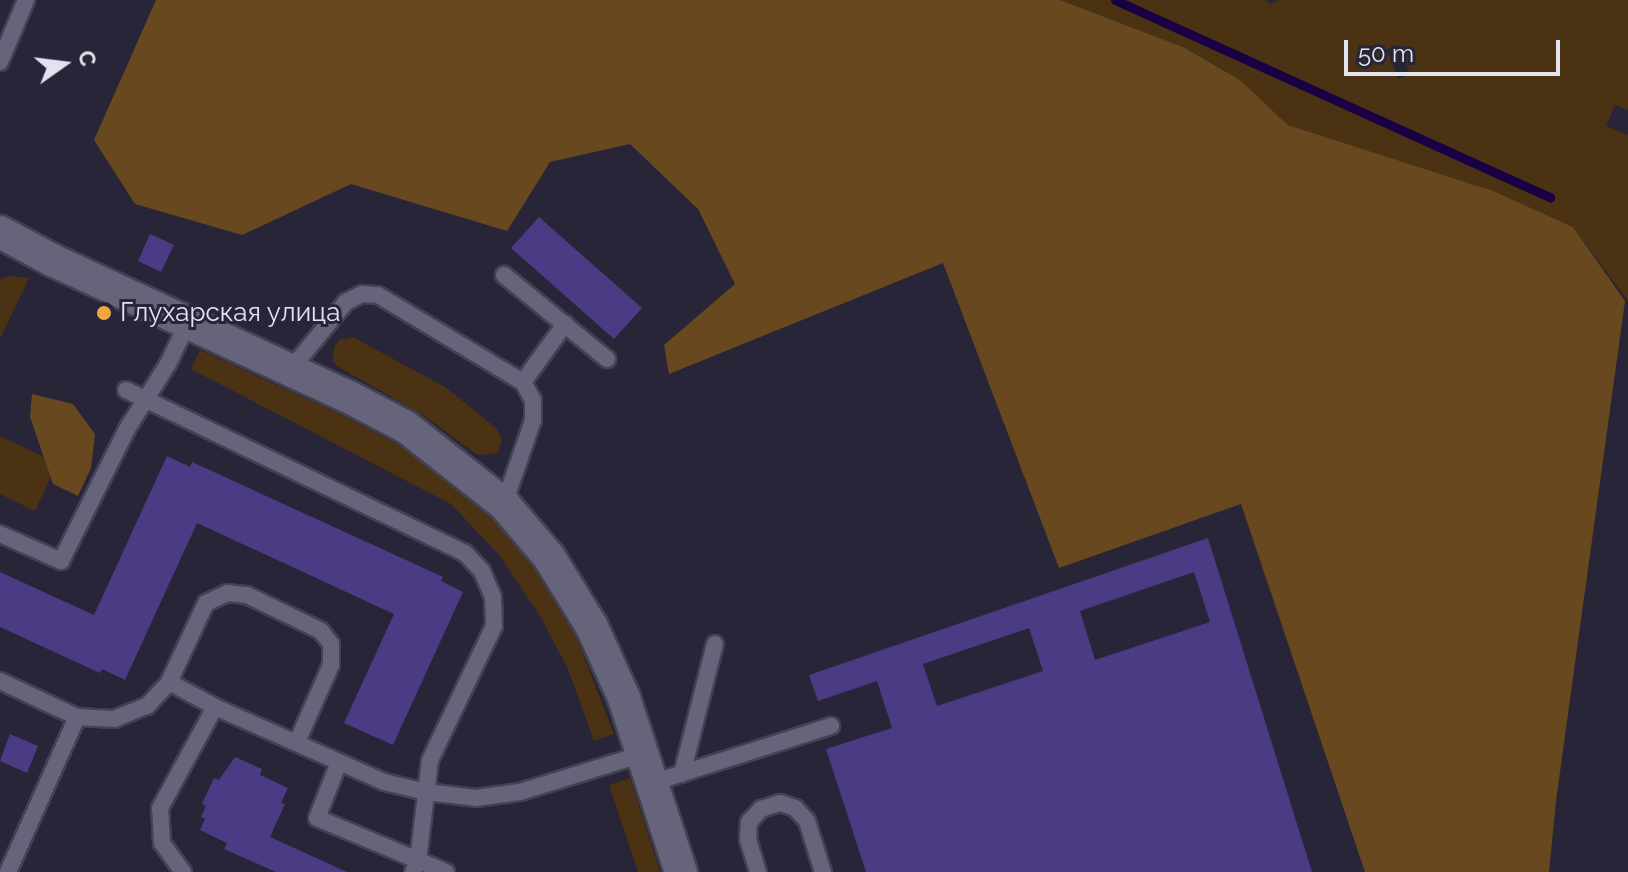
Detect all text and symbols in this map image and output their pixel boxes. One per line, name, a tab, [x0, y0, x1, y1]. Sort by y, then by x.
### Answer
north arrow	[24, 24, 104, 104]
scale bar	[1348, 24, 1564, 74]
text: 50 m	[1358, 39, 1414, 68]
text: С	[73, 48, 102, 69]
place label: Глухарская улица	[120, 297, 341, 329]
marker: Глухарская улица	[95, 304, 113, 322]

